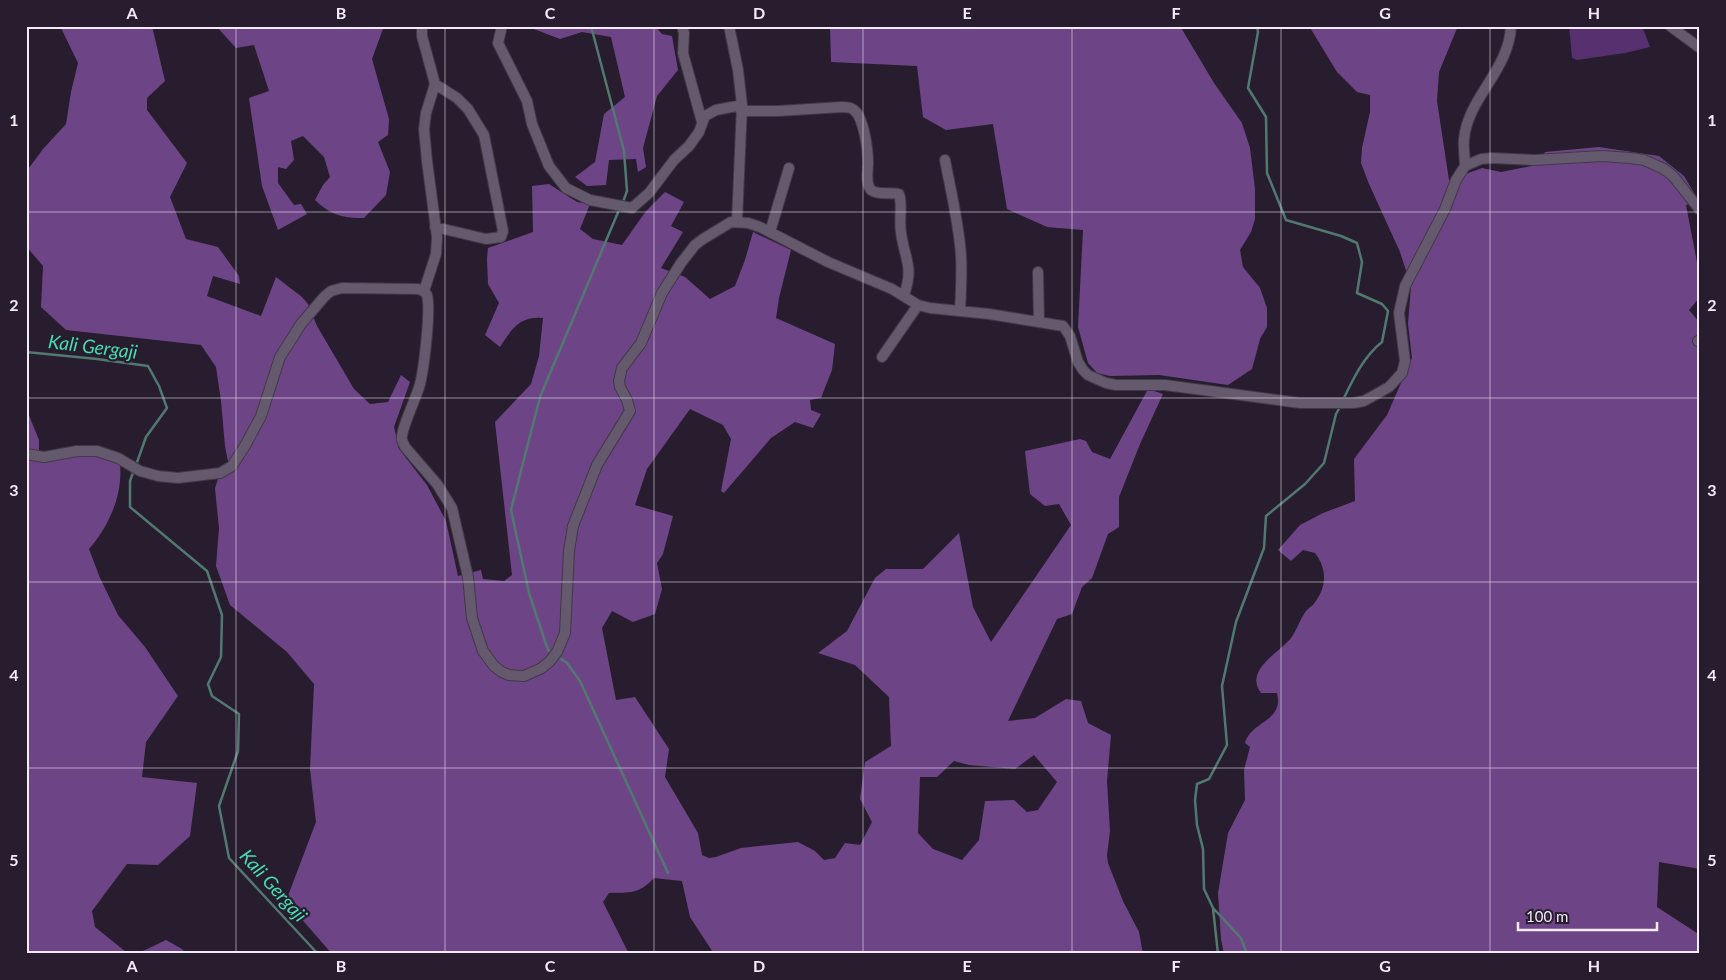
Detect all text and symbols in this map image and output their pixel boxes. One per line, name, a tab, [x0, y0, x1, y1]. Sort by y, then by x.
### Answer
text: A	[125, 3, 138, 22]
text: B	[336, 3, 346, 22]
text: C	[545, 3, 556, 22]
text: D	[753, 3, 765, 22]
text: E	[962, 3, 972, 22]
text: F	[1171, 3, 1181, 22]
text: G	[1379, 3, 1391, 22]
text: H	[1588, 3, 1600, 22]
text: 1	[9, 110, 19, 129]
text: 1	[1707, 110, 1717, 129]
text: 2	[9, 295, 19, 314]
text: 2	[1707, 295, 1717, 314]
water label: Kali Gergaji	[47, 329, 140, 363]
text: 3	[9, 480, 19, 499]
text: 3	[1707, 480, 1717, 499]
text: 4	[9, 665, 19, 684]
text: 4	[1707, 665, 1717, 684]
water label: Kali Gergaji	[235, 844, 313, 926]
text: 5	[9, 850, 19, 869]
text: 5	[1707, 850, 1717, 869]
scale bar	[1518, 900, 1657, 932]
text: 100 m	[1526, 907, 1568, 925]
text: A	[125, 956, 138, 975]
text: B	[336, 956, 346, 975]
text: C	[545, 956, 556, 975]
text: D	[753, 956, 765, 975]
text: E	[962, 956, 972, 975]
text: F	[1171, 956, 1181, 975]
text: G	[1379, 956, 1391, 975]
text: H	[1588, 956, 1600, 975]

